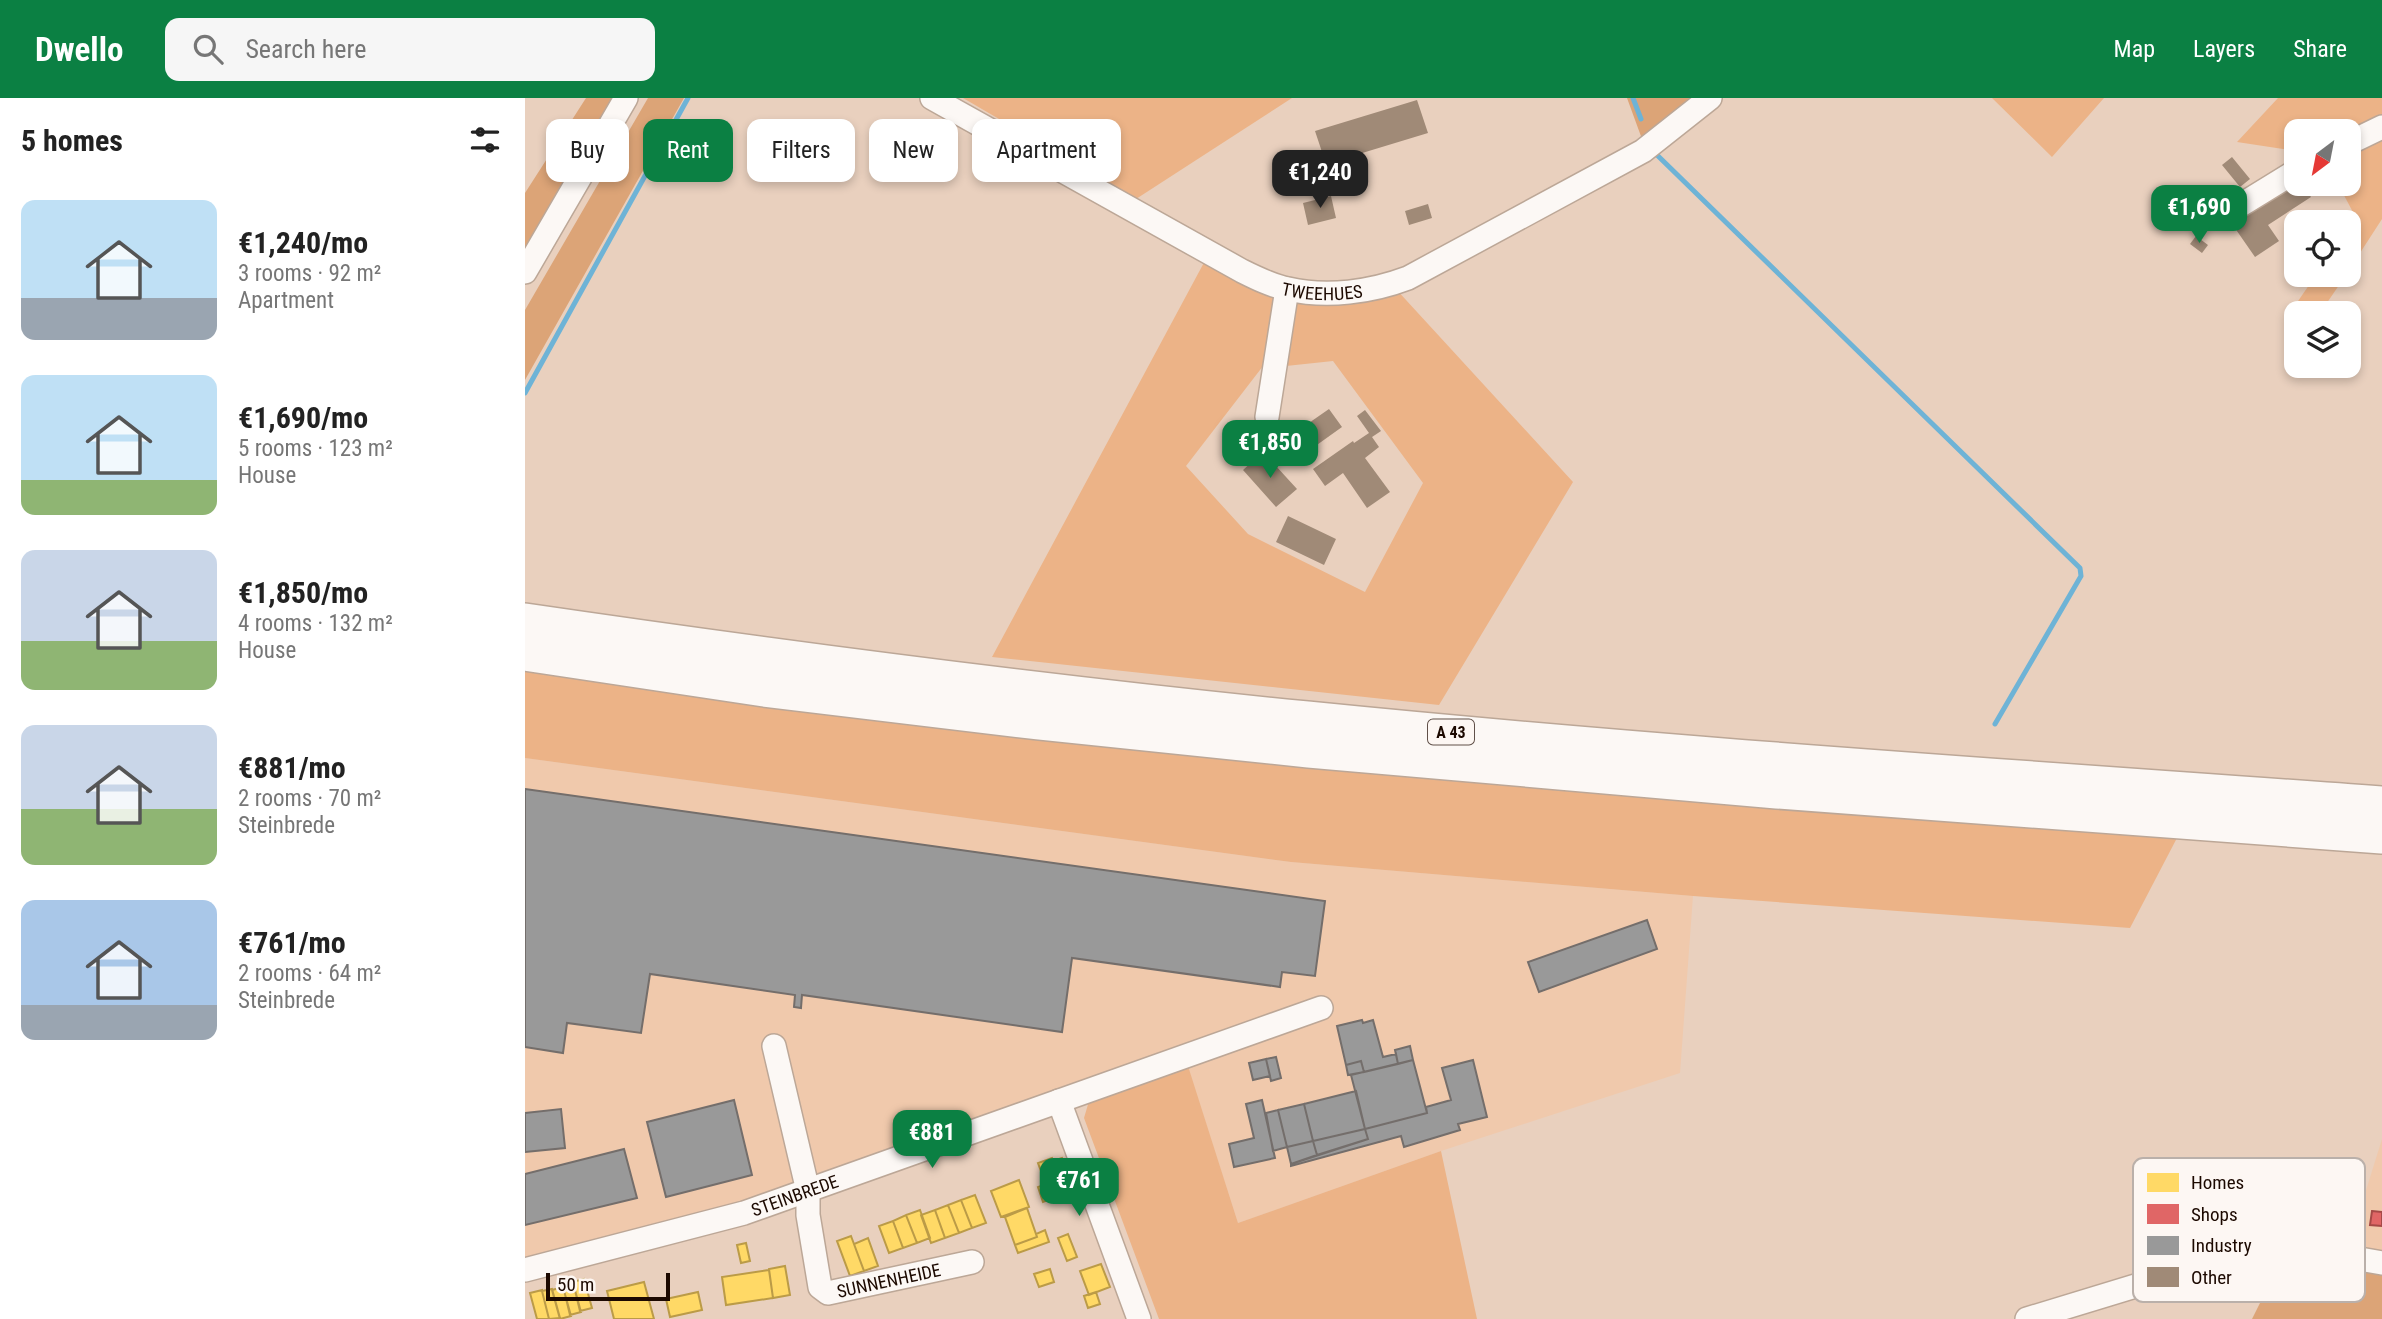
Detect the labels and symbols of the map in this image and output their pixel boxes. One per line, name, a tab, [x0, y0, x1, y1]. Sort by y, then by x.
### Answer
north arrow	[2284, 119, 2361, 196]
pin: €1,240	[1263, 150, 1377, 210]
pin: €1,690	[2142, 186, 2256, 245]
street label: TWEEHUES	[1280, 278, 1364, 304]
pin: €1,850	[1213, 420, 1327, 480]
road number: A 43	[1428, 720, 1474, 744]
pin: €881	[891, 1110, 973, 1170]
pin: €761	[1038, 1158, 1120, 1218]
legend	[2133, 1158, 2365, 1302]
street label: STEINBREDE	[748, 1170, 841, 1220]
text: Homes	[2191, 1171, 2244, 1194]
text: Shops	[2191, 1203, 2238, 1226]
text: Industry	[2191, 1234, 2252, 1257]
street label: SUNNENHEIDE	[835, 1259, 943, 1301]
text: Other	[2191, 1266, 2232, 1289]
scale bar	[546, 1270, 670, 1302]

